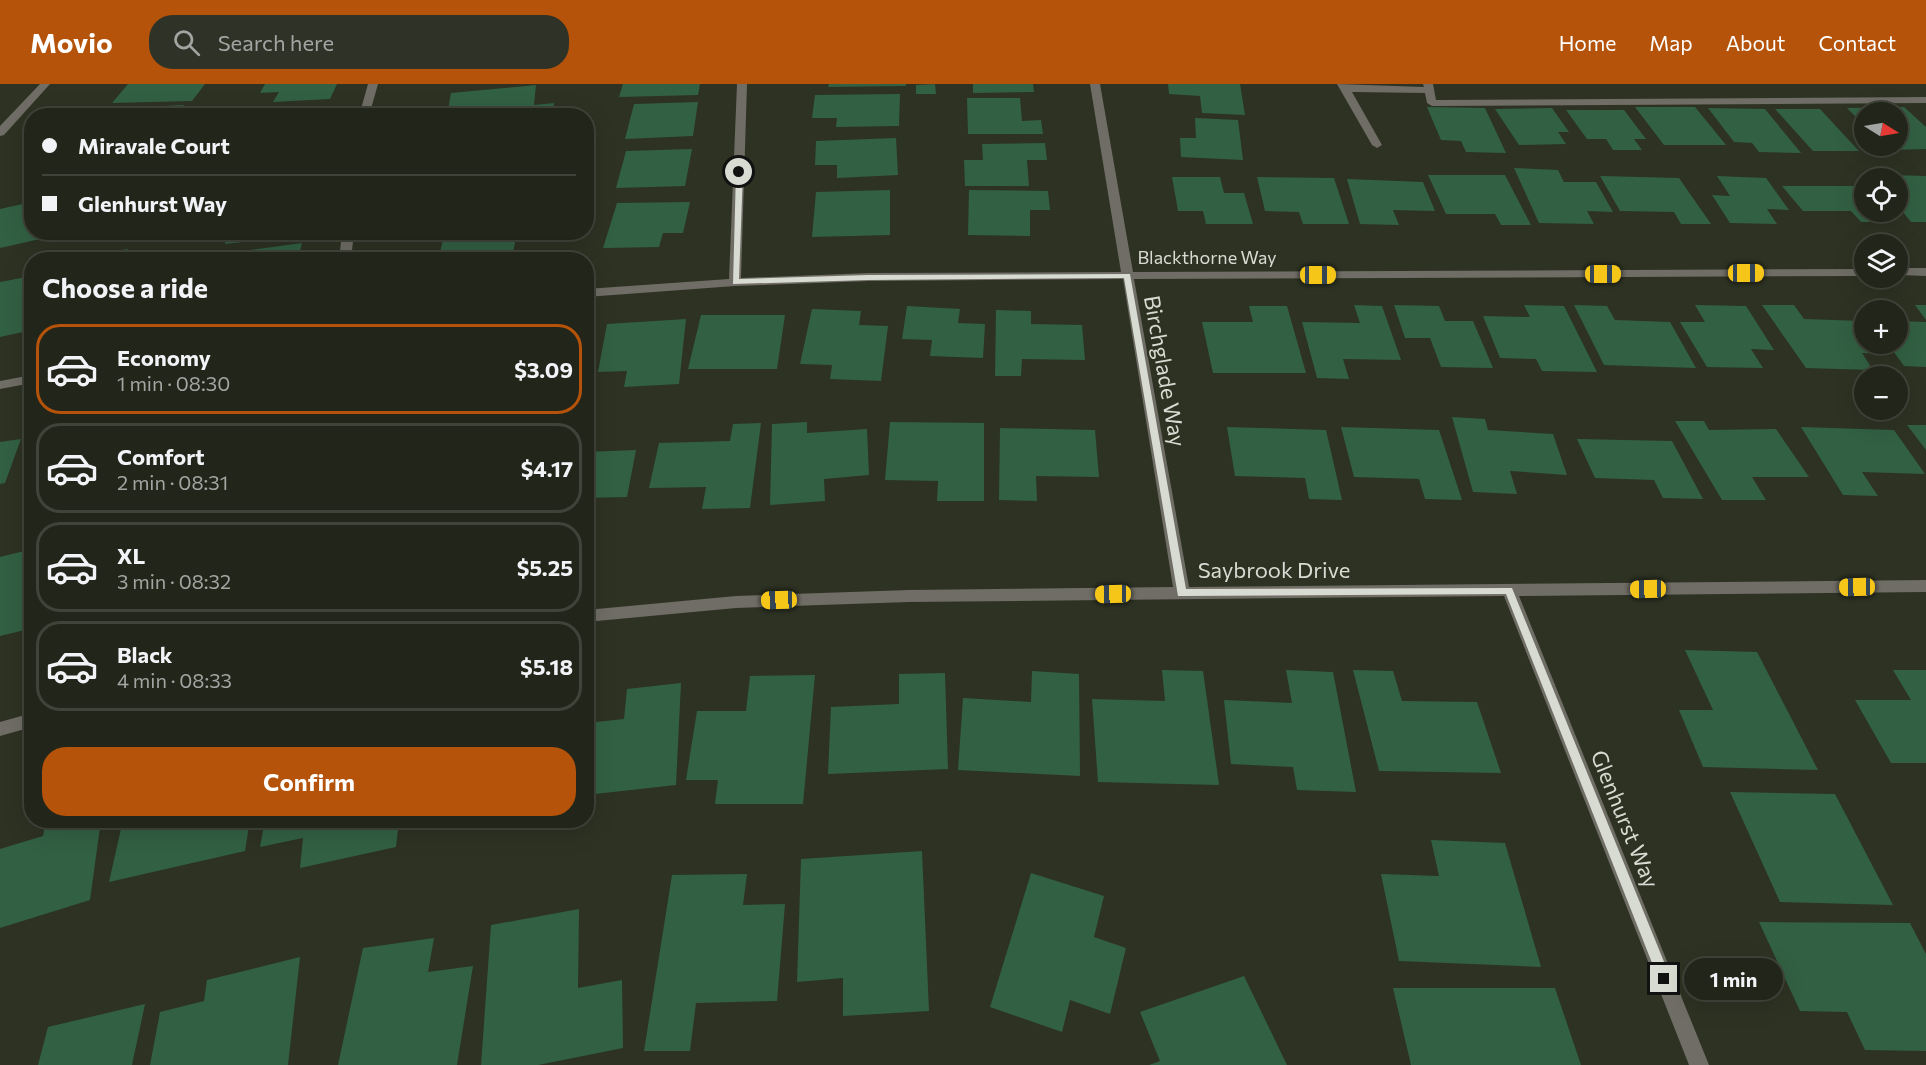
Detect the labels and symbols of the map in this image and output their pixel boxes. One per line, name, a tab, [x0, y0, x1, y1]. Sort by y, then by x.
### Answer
north arrow	[1854, 102, 1908, 156]
route start	[725, 158, 752, 185]
street label: Blackthorne Way	[1137, 246, 1277, 268]
car	[1728, 264, 1764, 282]
car	[1585, 265, 1621, 283]
car	[1300, 266, 1336, 284]
street label: Birchglade Way	[1139, 293, 1192, 449]
street label: Saybrook Drive	[1198, 556, 1350, 583]
car	[1839, 578, 1875, 596]
car	[1630, 580, 1666, 598]
car	[1095, 585, 1131, 603]
car	[761, 590, 797, 610]
street label: Glenhurst Way	[1586, 746, 1665, 892]
callout: 1 min	[1685, 958, 1784, 1000]
route end	[1650, 965, 1677, 992]

